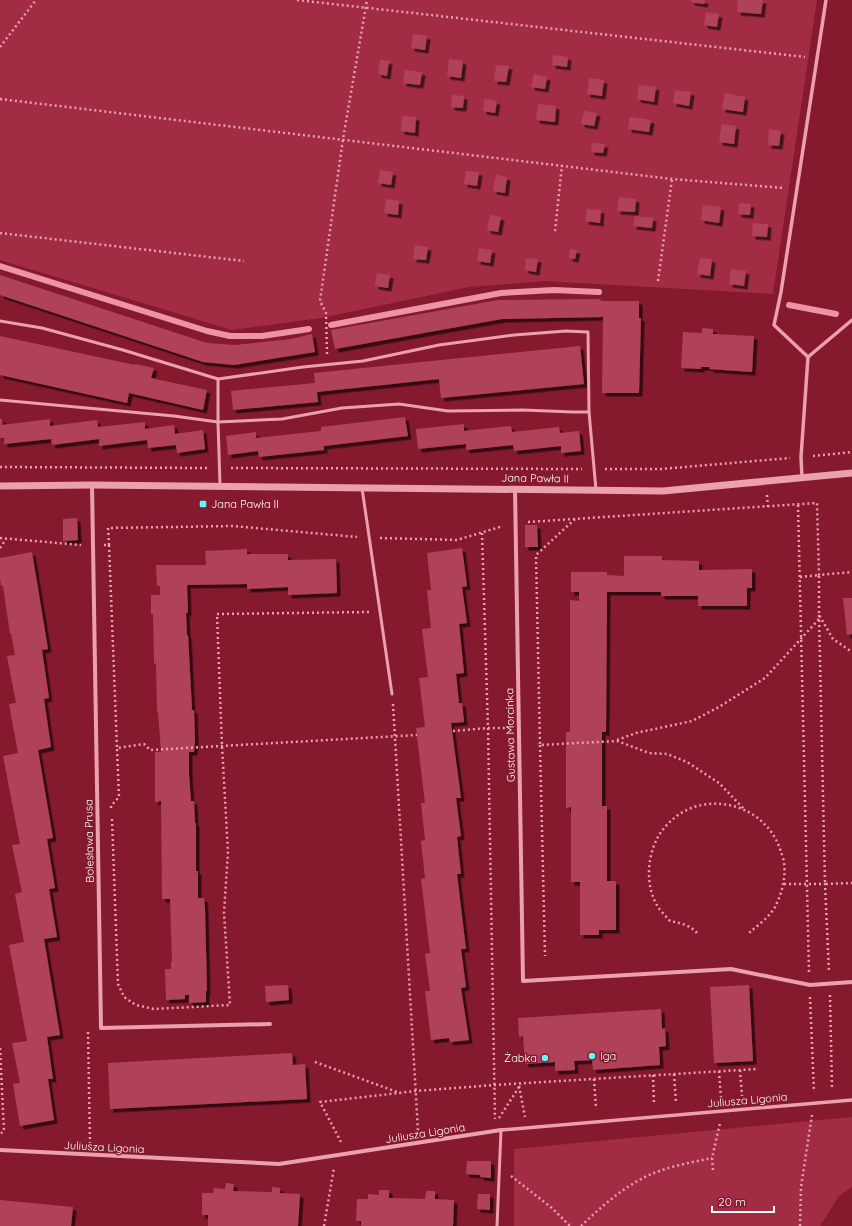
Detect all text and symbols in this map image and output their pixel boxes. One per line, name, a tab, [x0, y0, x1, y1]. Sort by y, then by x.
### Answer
street label: Jana Pawła II	[501, 470, 569, 486]
place label: Jana Pawła II	[211, 497, 279, 511]
marker: Jana Pawła II	[198, 499, 208, 509]
street label: Gustawa Morcinka	[502, 688, 518, 782]
street label: Bolesława Prusa	[81, 799, 97, 883]
place label: Iga	[600, 1049, 616, 1063]
place label: Żabka	[504, 1051, 537, 1065]
marker: Iga	[587, 1051, 597, 1061]
marker: Żabka	[540, 1053, 550, 1063]
street label: Juliusza Ligonia	[706, 1090, 788, 1110]
street label: Juliusza Ligonia	[384, 1120, 466, 1146]
street label: Juliusza Ligonia	[63, 1138, 145, 1156]
scale bar	[712, 1188, 774, 1214]
text: 20 m	[718, 1194, 746, 1209]

